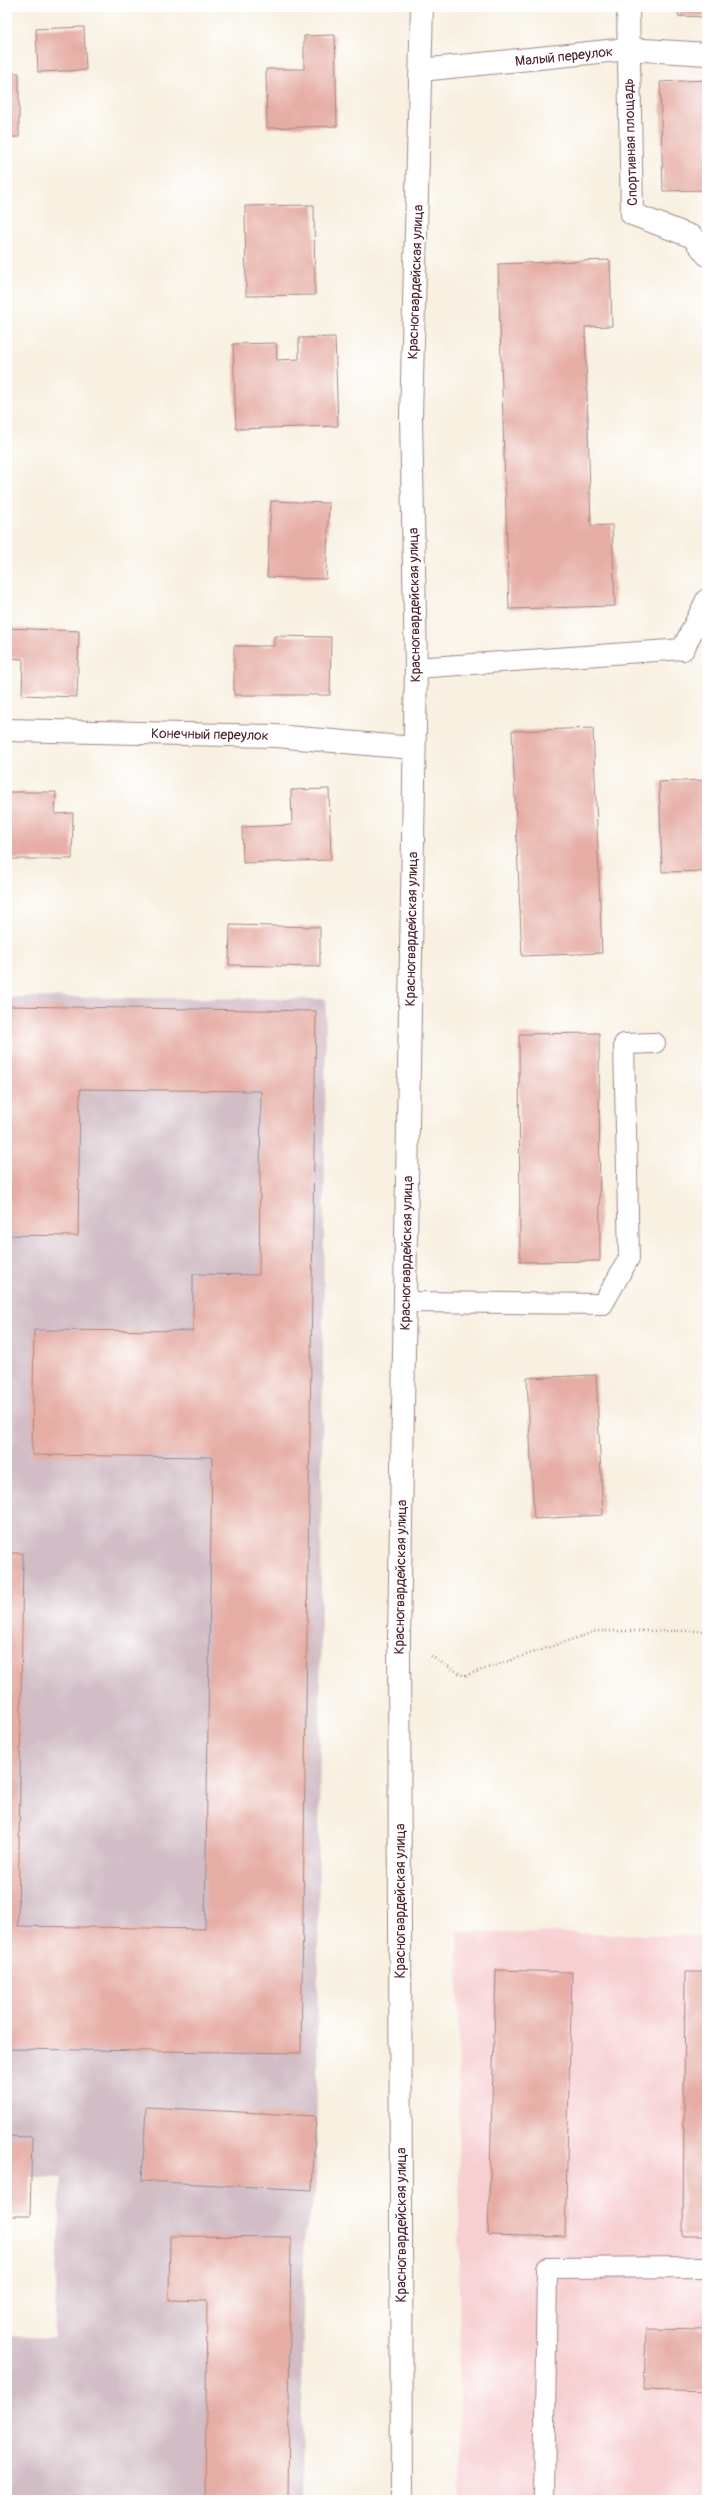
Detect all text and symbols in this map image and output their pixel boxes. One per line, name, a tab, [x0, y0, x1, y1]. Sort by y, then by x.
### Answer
street label: Малый переулок	[514, 43, 614, 70]
street label: Спортивная площадь	[620, 78, 641, 206]
street label: Красногвардейская улица	[404, 204, 427, 360]
street label: Красногвардейская улица	[405, 527, 424, 683]
street label: Конечный переулок	[151, 725, 269, 744]
street label: Красногвардейская улица	[402, 851, 421, 1007]
street label: Красногвардейская улица	[397, 1175, 416, 1331]
street label: Красногвардейская улица	[391, 1499, 410, 1655]
street label: Красногвардейская улица	[392, 1824, 409, 1978]
street label: Красногвардейская улица	[393, 2148, 410, 2302]

